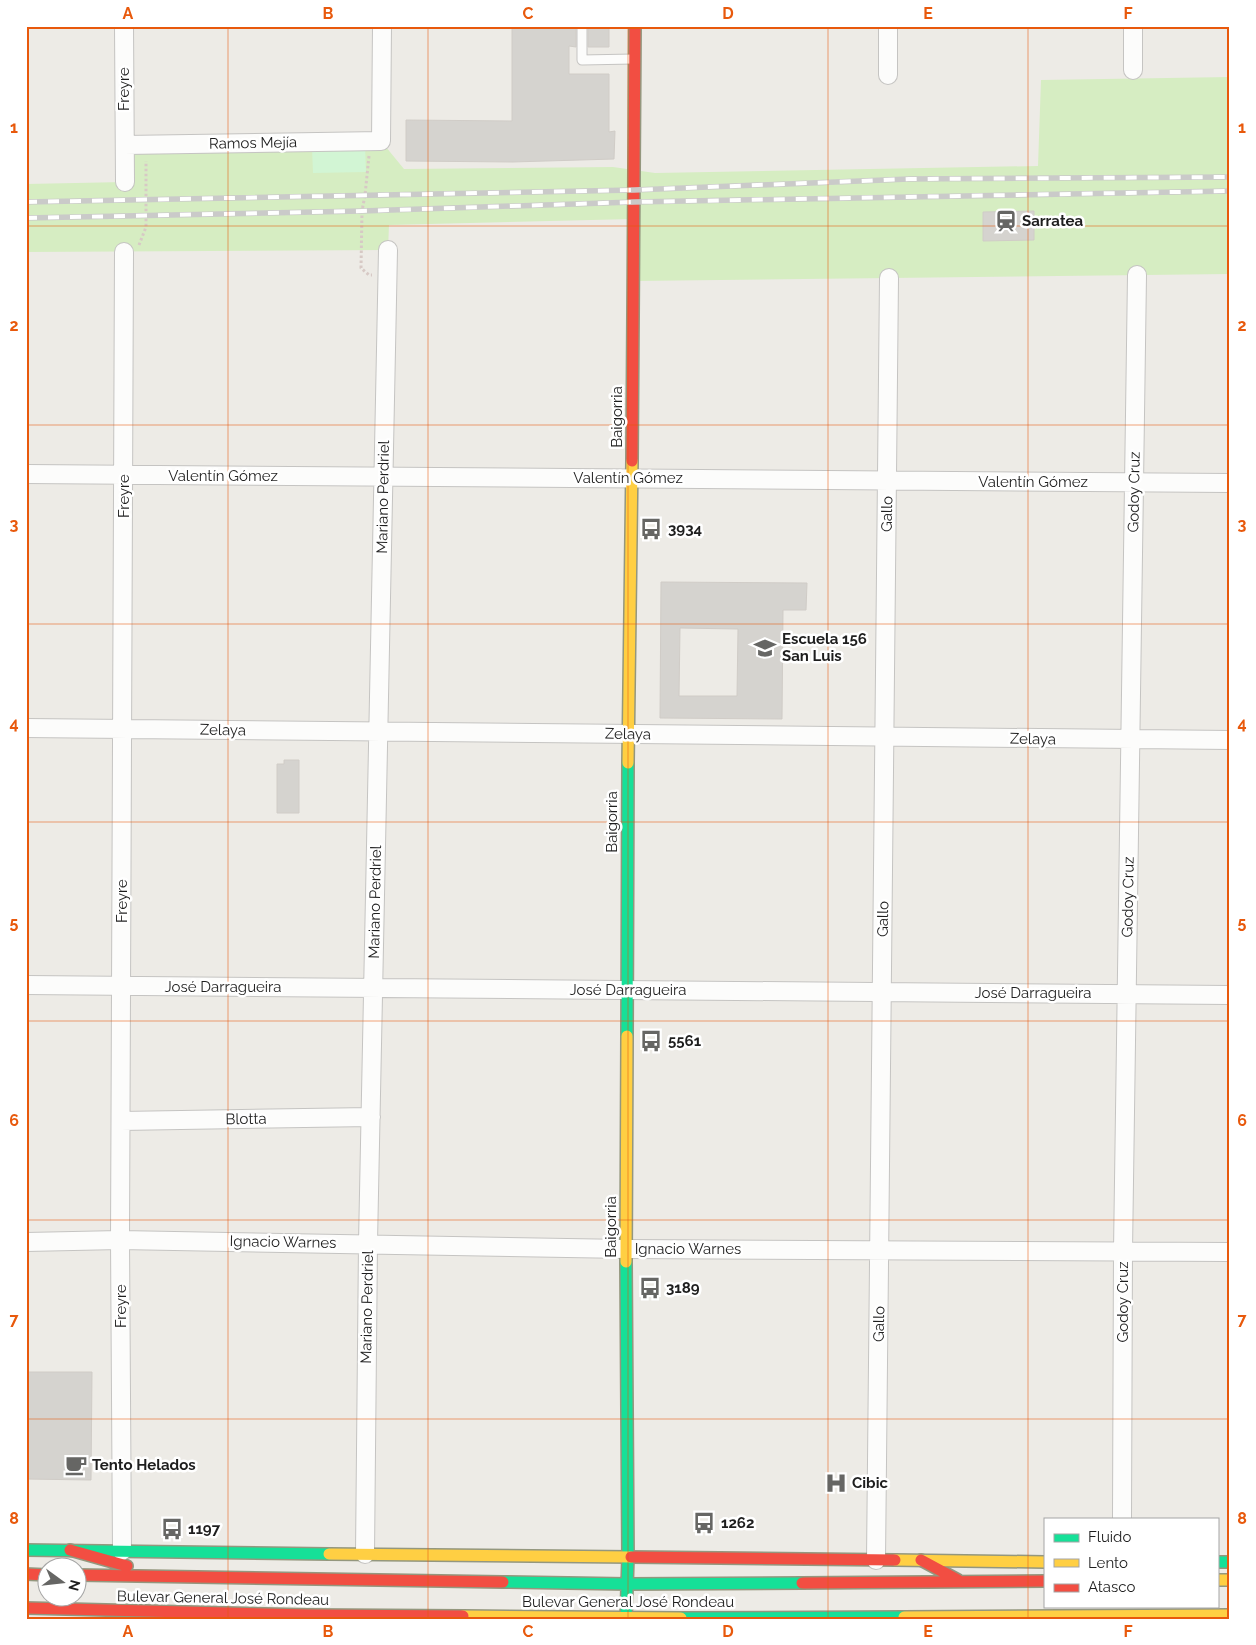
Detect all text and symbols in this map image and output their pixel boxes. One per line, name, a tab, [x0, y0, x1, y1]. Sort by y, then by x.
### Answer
text: A	[123, 4, 134, 23]
text: B	[323, 4, 334, 23]
text: C	[523, 4, 534, 23]
text: D	[722, 4, 734, 23]
text: E	[923, 4, 933, 23]
text: F	[1123, 4, 1133, 23]
street label: Freyre	[115, 67, 133, 111]
text: 1	[10, 118, 18, 137]
text: 1	[1238, 118, 1246, 137]
street label: Ramos Mejía	[209, 133, 297, 153]
station icon: Sarratea	[993, 208, 1019, 234]
place label: Sarratea	[1022, 212, 1084, 230]
text: 2	[9, 316, 19, 335]
text: 2	[1237, 316, 1247, 335]
street label: Baigorria	[608, 386, 626, 448]
street label: Mariano Perdriel	[373, 439, 393, 554]
street label: Godoy Cruz	[1124, 451, 1144, 533]
street label: Valentín Gómez	[168, 467, 278, 485]
street label: Valentín Gómez	[573, 469, 683, 487]
street label: Valentín Gómez	[978, 473, 1088, 491]
street label: Freyre	[115, 474, 133, 518]
street label: Gallo	[878, 496, 896, 532]
text: 3	[10, 515, 19, 534]
text: 3	[1238, 515, 1247, 534]
bus stop icon: 3934	[638, 516, 664, 542]
place label: 3934	[668, 520, 703, 538]
place label: Escuela 156 San Luis	[782, 630, 867, 665]
school or university icon: Escuela 156 San Luis	[752, 635, 778, 661]
text: 4	[9, 714, 19, 733]
text: 4	[1237, 714, 1247, 733]
street label: Zelaya	[200, 721, 246, 739]
street label: Zelaya	[605, 725, 651, 743]
street label: Zelaya	[1010, 730, 1056, 748]
street label: Baigorria	[603, 791, 621, 853]
street label: Mariano Perdriel	[365, 844, 385, 959]
street label: Godoy Cruz	[1118, 856, 1138, 938]
street label: Freyre	[113, 879, 131, 923]
street label: Gallo	[874, 901, 892, 937]
text: 5	[10, 913, 19, 932]
text: 5	[1238, 913, 1247, 932]
street label: José Darragueira	[164, 978, 282, 996]
street label: José Darragueira	[569, 981, 687, 999]
street label: José Darragueira	[974, 984, 1092, 1002]
bus stop icon: 5561	[638, 1028, 664, 1054]
place label: 5561	[668, 1032, 702, 1050]
street label: Blotta	[225, 1110, 267, 1128]
text: 6	[9, 1111, 19, 1130]
text: 6	[1237, 1111, 1247, 1130]
street label: Baigorria	[602, 1196, 620, 1258]
street label: Ignacio Warnes	[230, 1232, 336, 1252]
street label: Ignacio Warnes	[635, 1240, 741, 1258]
street label: Mariano Perdriel	[357, 1249, 377, 1364]
street label: Godoy Cruz	[1114, 1261, 1132, 1343]
bus stop icon: 3189	[637, 1275, 663, 1301]
place label: 3189	[666, 1279, 700, 1297]
street label: Freyre	[112, 1284, 130, 1328]
street label: Gallo	[870, 1306, 888, 1342]
text: 7	[10, 1310, 19, 1329]
text: 7	[1238, 1310, 1247, 1329]
cafe icon: Tento Helados	[63, 1452, 89, 1478]
place label: Tento Helados	[92, 1456, 196, 1474]
hospital icon: Cibic	[823, 1470, 849, 1496]
place label: Cibic	[852, 1474, 888, 1492]
text: 8	[9, 1509, 19, 1528]
text: 8	[1237, 1509, 1247, 1528]
bus stop icon: 1262	[691, 1510, 717, 1536]
place label: 1262	[721, 1514, 754, 1532]
bus stop icon: 1197	[159, 1516, 185, 1542]
legend	[1044, 1518, 1218, 1608]
place label: 1197	[188, 1520, 221, 1538]
text: Fluido	[1088, 1528, 1131, 1546]
text: Lento	[1088, 1554, 1128, 1572]
north arrow	[38, 1558, 88, 1608]
text: N	[65, 1578, 84, 1593]
text: Atasco	[1088, 1578, 1135, 1596]
street label: Bulevar General José Rondeau	[117, 1587, 329, 1609]
street label: Bulevar General José Rondeau	[522, 1593, 734, 1611]
text: A	[123, 1622, 134, 1641]
text: B	[323, 1622, 334, 1641]
text: C	[523, 1622, 534, 1641]
text: D	[722, 1622, 734, 1641]
text: E	[923, 1622, 933, 1641]
text: F	[1123, 1622, 1133, 1641]

